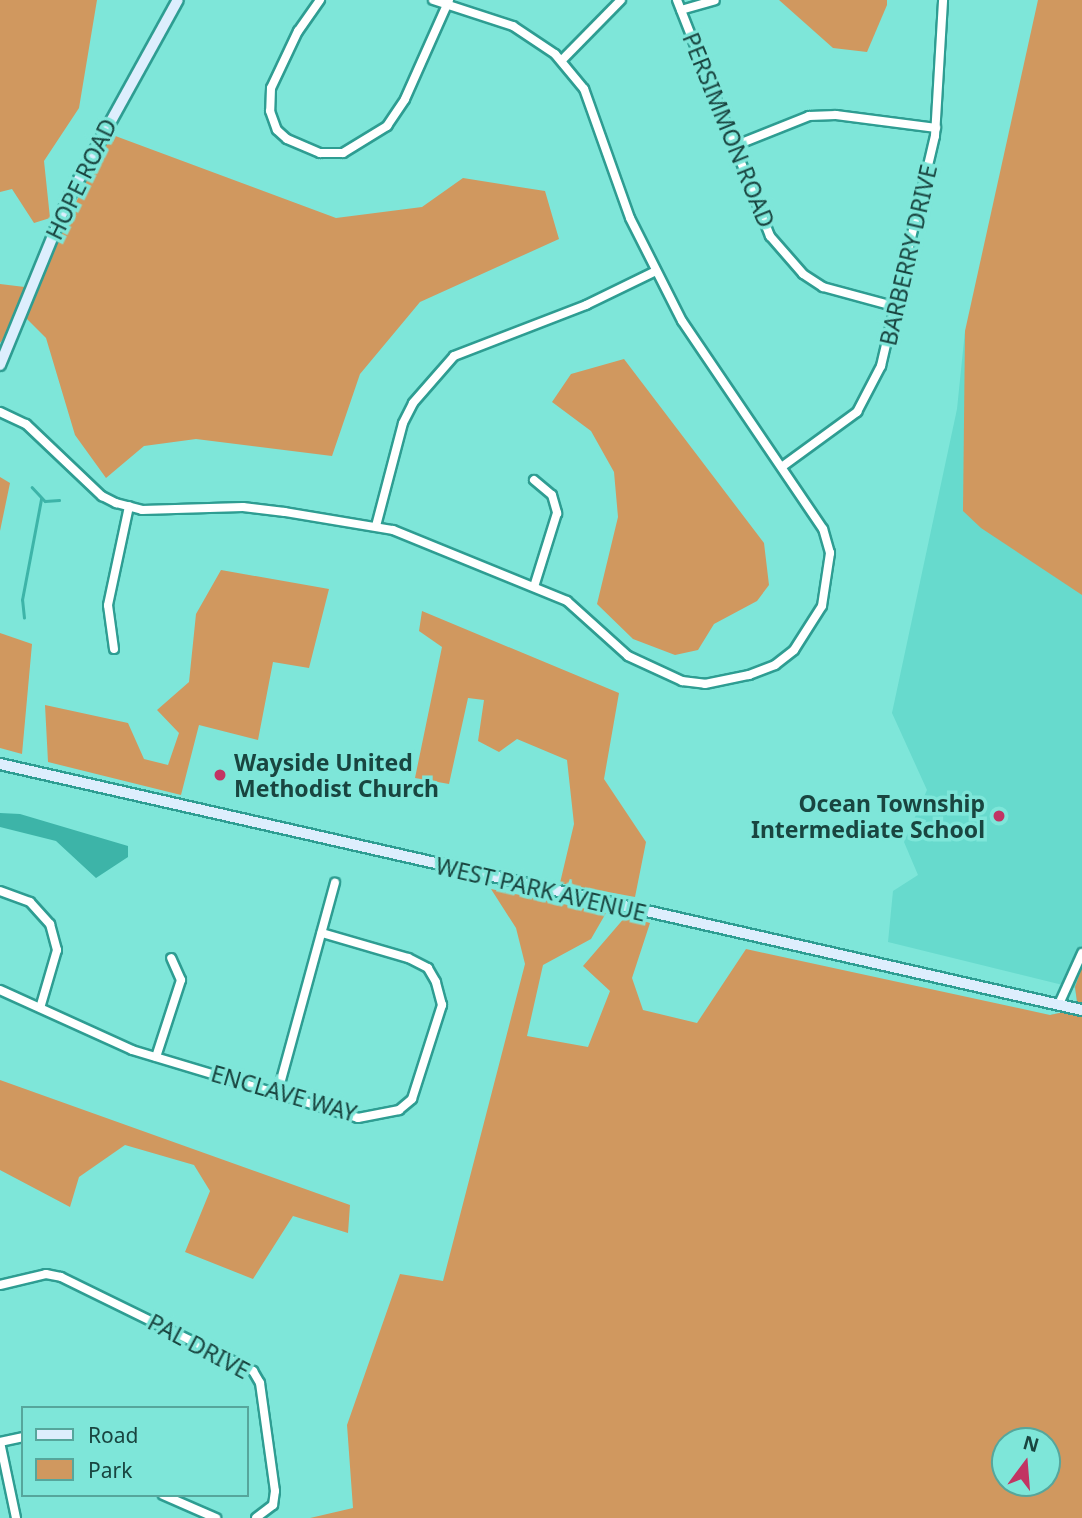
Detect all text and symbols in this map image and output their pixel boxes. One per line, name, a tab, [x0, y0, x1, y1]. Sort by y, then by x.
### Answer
street label: PERSIMMON ROAD	[677, 28, 781, 232]
street label: HOPE ROAD	[40, 114, 122, 244]
street label: BARBERRY DRIVE	[874, 162, 942, 348]
place label: Wayside United Methodist Church	[234, 748, 439, 802]
marker: Wayside United Methodist Church	[212, 767, 228, 783]
place label: Ocean Township Intermediate School	[751, 789, 985, 843]
marker: Ocean Township Intermediate School	[991, 808, 1007, 824]
street label: WEST PARK AVENUE	[433, 851, 649, 927]
street label: ENCLAVE WAY	[208, 1059, 360, 1127]
street label: PAL DRIVE	[144, 1308, 254, 1384]
legend	[21, 1406, 248, 1497]
text: Road	[88, 1421, 138, 1449]
north arrow	[991, 1427, 1061, 1497]
text: N	[1020, 1429, 1042, 1458]
text: Park	[88, 1456, 132, 1484]

